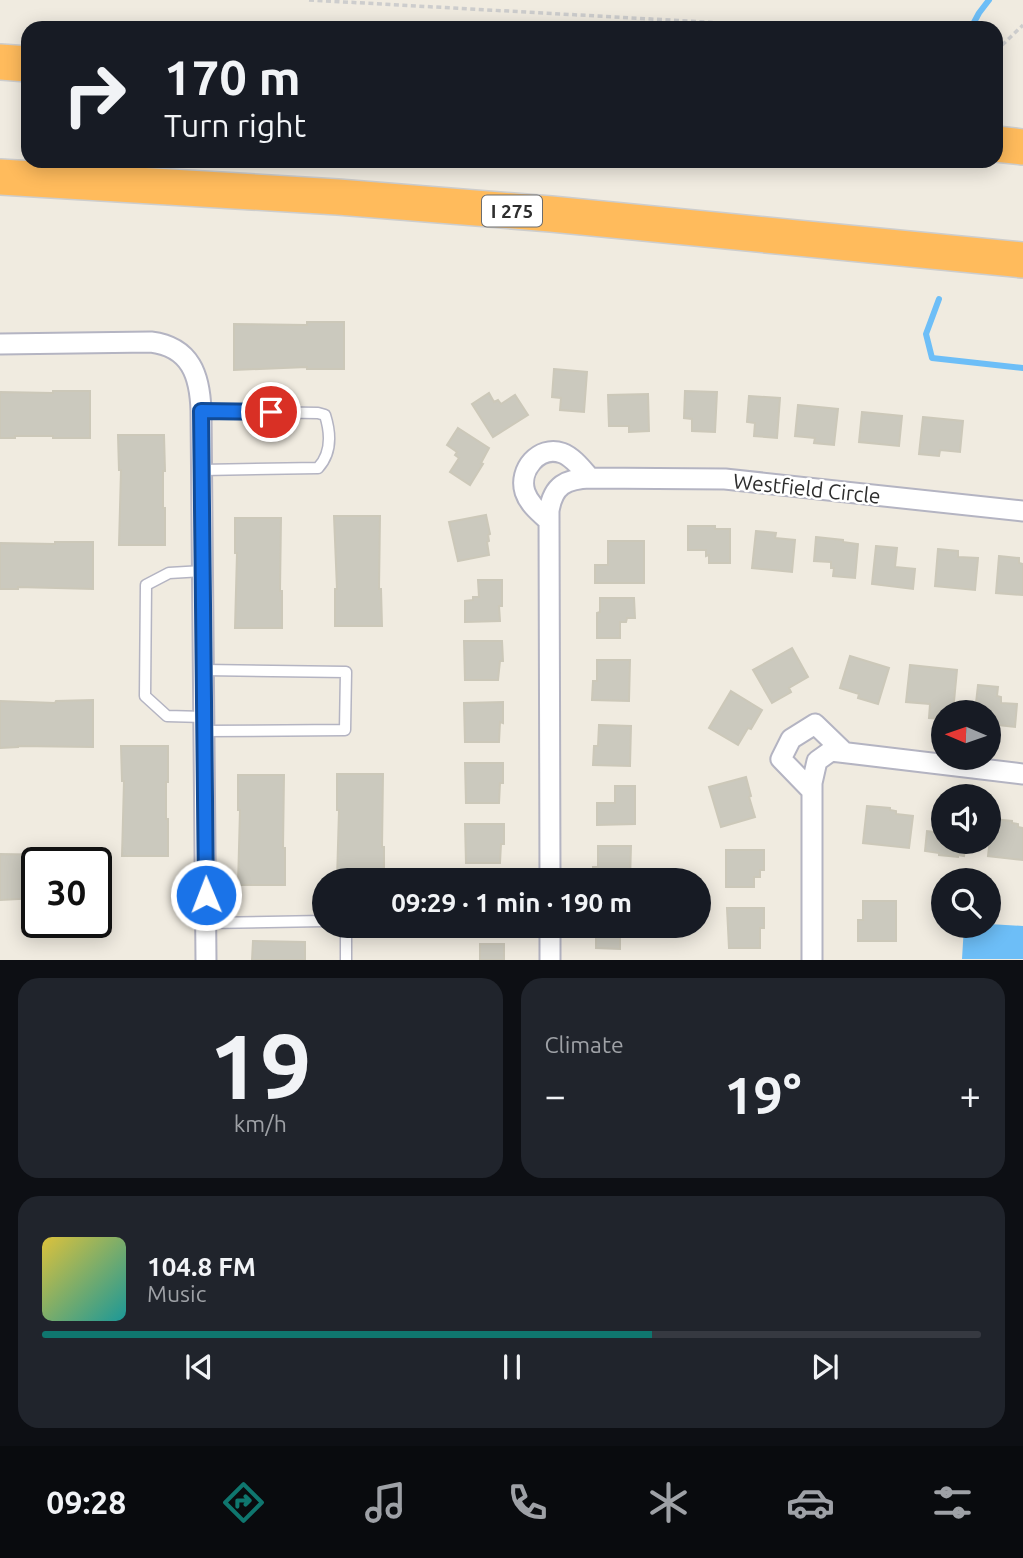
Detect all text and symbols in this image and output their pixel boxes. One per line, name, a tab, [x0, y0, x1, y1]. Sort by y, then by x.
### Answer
icon: right	[49, 49, 140, 140]
text: 170 m	[164, 49, 301, 104]
text: Turn right	[164, 107, 306, 143]
road number: I 275	[482, 196, 542, 226]
pin	[241, 382, 301, 442]
icon: arrive	[252, 393, 290, 431]
street label: Westfield Circle	[732, 468, 882, 508]
north arrow	[931, 700, 1001, 770]
map controls	[931, 700, 1001, 938]
button: sound	[931, 784, 1001, 854]
speed limit sign: 30	[21, 847, 112, 938]
position arrow	[169, 858, 243, 932]
button: search	[931, 868, 1001, 938]
text: 09:29 · 1 min · 190 m	[391, 888, 632, 917]
text: 19	[209, 1014, 312, 1116]
text: Climate	[545, 1032, 624, 1057]
text: 19°	[724, 1066, 801, 1124]
text: −	[545, 1074, 566, 1116]
text: +	[960, 1074, 981, 1116]
text: km/h	[234, 1111, 287, 1136]
text: 104.8 FM	[147, 1252, 256, 1281]
text: Music	[147, 1281, 206, 1306]
icon: previous	[180, 1348, 218, 1386]
icon: pause	[493, 1348, 531, 1386]
icon: next	[806, 1348, 844, 1386]
icon: directions	[219, 1478, 268, 1527]
icon: music	[361, 1478, 410, 1527]
icon: phone	[503, 1478, 552, 1527]
icon: climate	[644, 1478, 693, 1527]
icon: car	[786, 1478, 835, 1527]
icon: filters	[928, 1478, 977, 1527]
text: 09:28	[46, 1484, 126, 1520]

